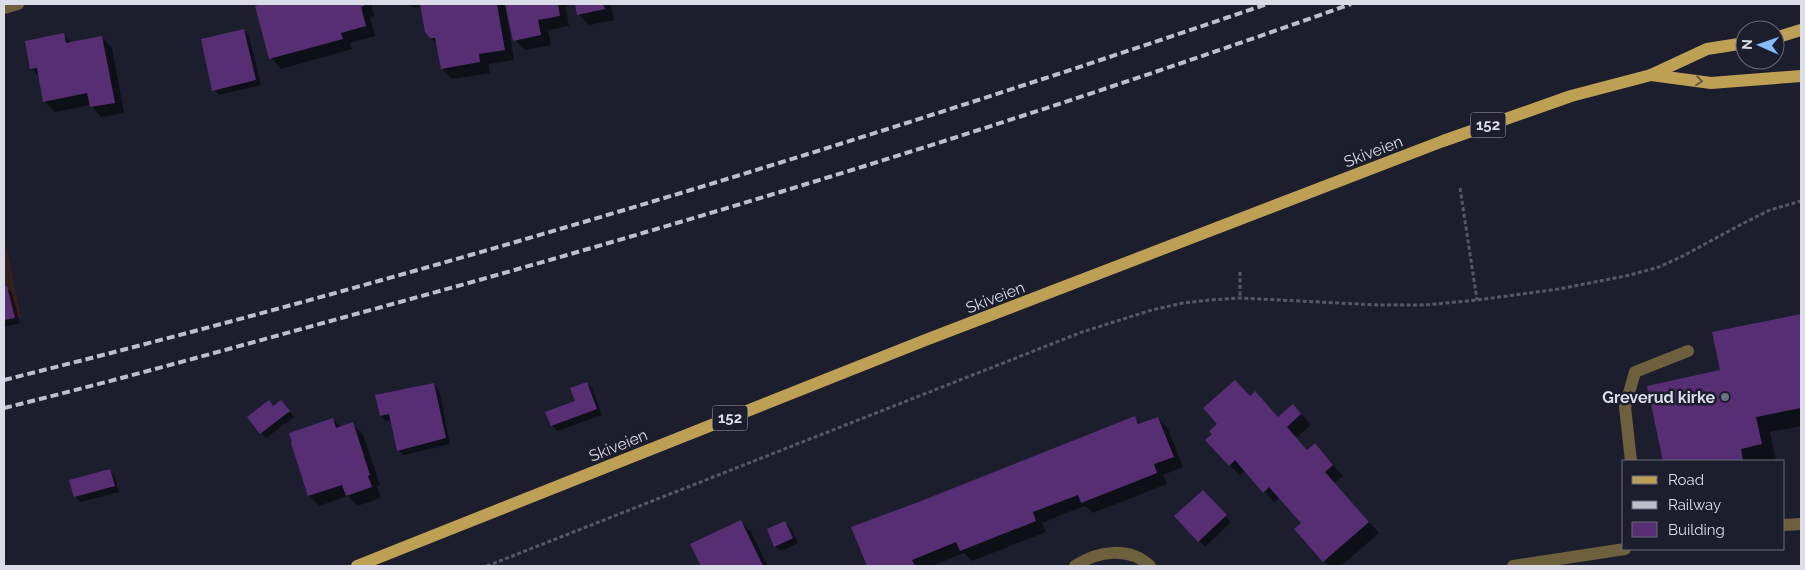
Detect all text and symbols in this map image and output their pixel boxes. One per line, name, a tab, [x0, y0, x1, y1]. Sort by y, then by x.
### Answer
north arrow	[1735, 20, 1785, 70]
text: N	[1739, 39, 1755, 50]
one-way arrow	[1696, 75, 1704, 86]
road number: 152	[1470, 112, 1506, 138]
street label: Skiveien	[1341, 132, 1405, 171]
street label: Skiveien	[963, 278, 1027, 317]
place label: Greverud kirke	[1602, 388, 1715, 407]
marker: Greverud kirke	[1719, 391, 1731, 403]
road number: 152	[712, 406, 748, 430]
street label: Skiveien	[586, 425, 650, 466]
legend	[1622, 460, 1785, 550]
text: Road	[1668, 471, 1704, 489]
text: Railway	[1668, 496, 1721, 514]
text: Building	[1668, 521, 1725, 539]

